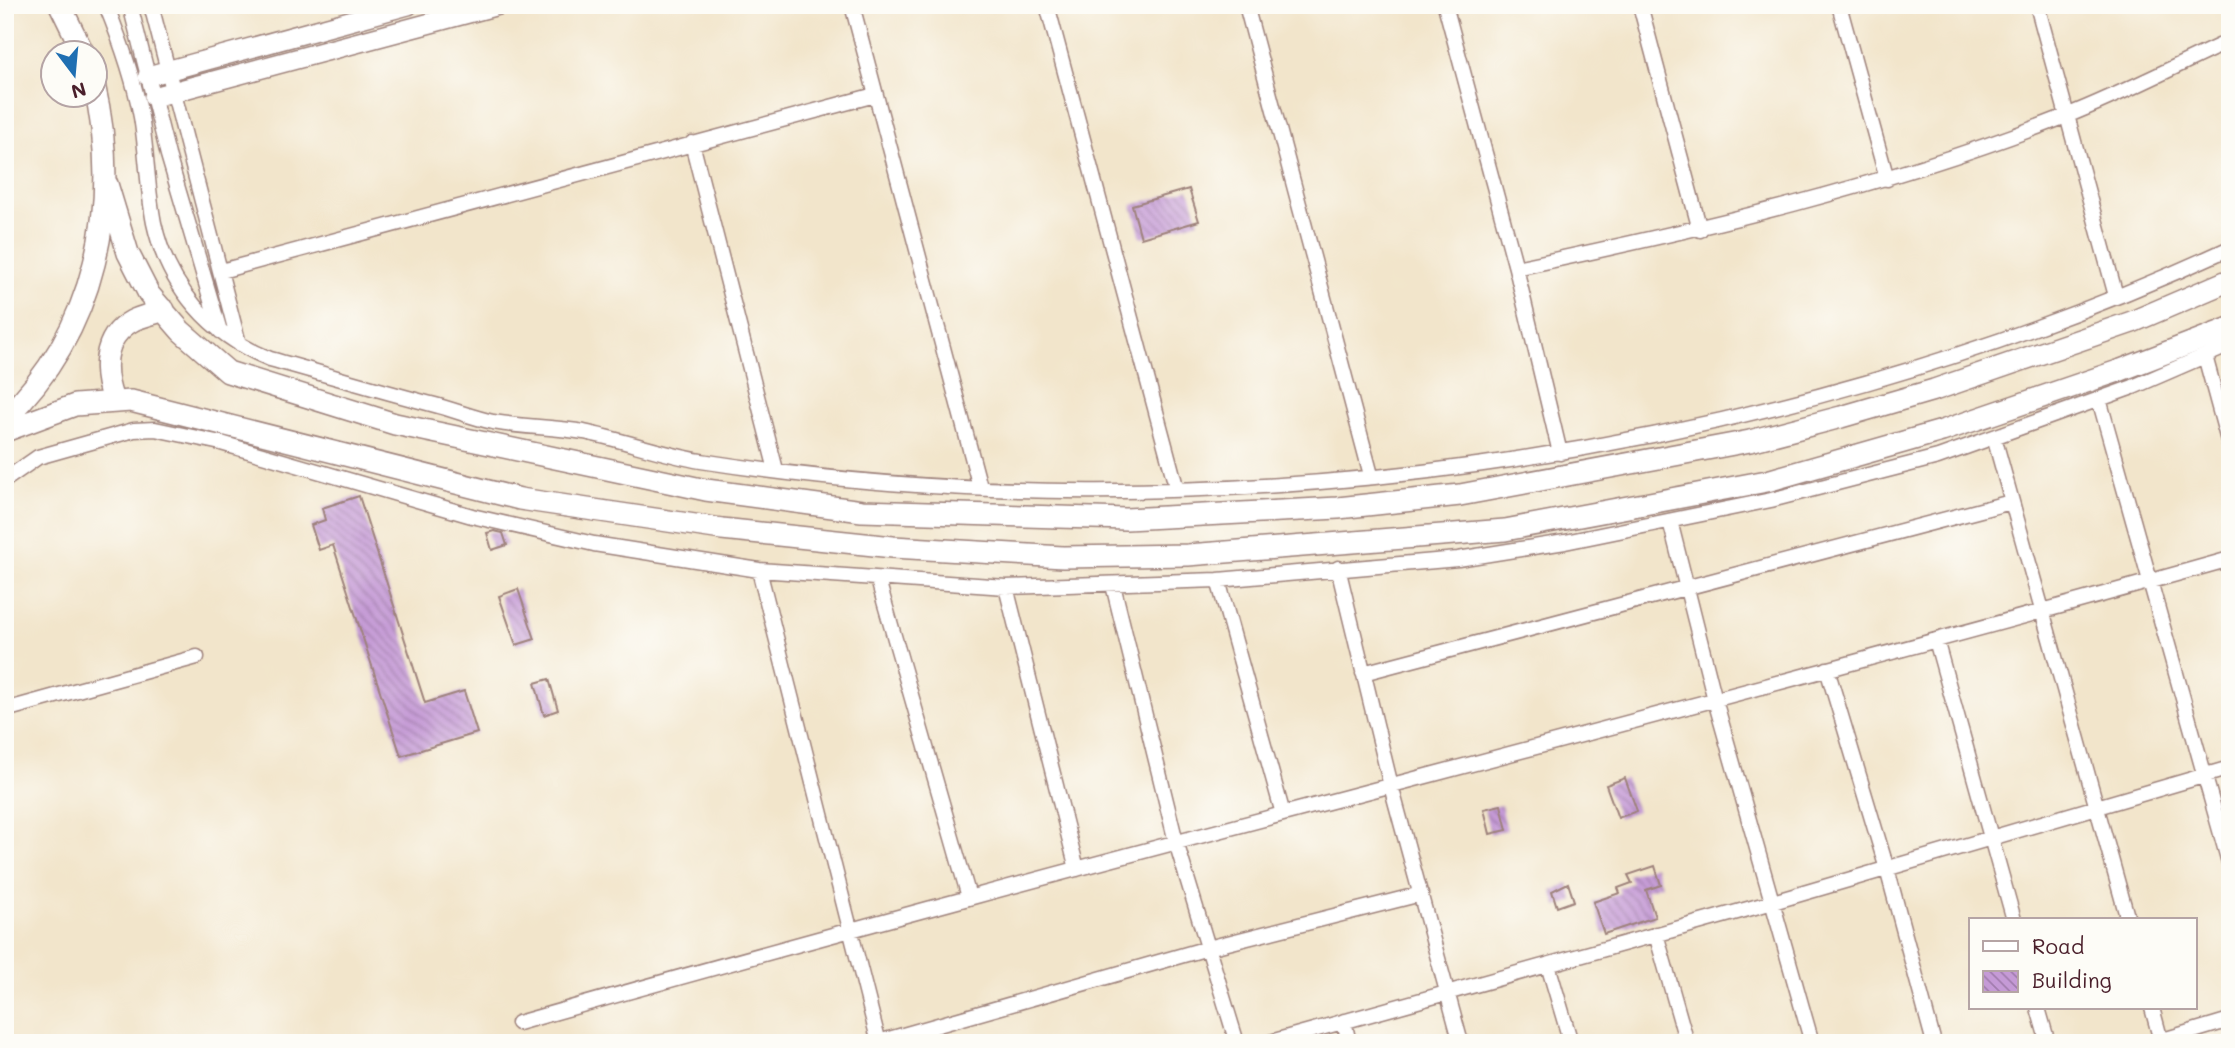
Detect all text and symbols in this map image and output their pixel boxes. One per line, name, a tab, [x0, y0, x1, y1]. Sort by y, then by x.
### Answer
north arrow	[38, 38, 108, 108]
text: N	[68, 77, 89, 105]
legend	[1969, 918, 2196, 1010]
text: Road	[2032, 932, 2084, 959]
text: Building	[2032, 966, 2112, 993]

